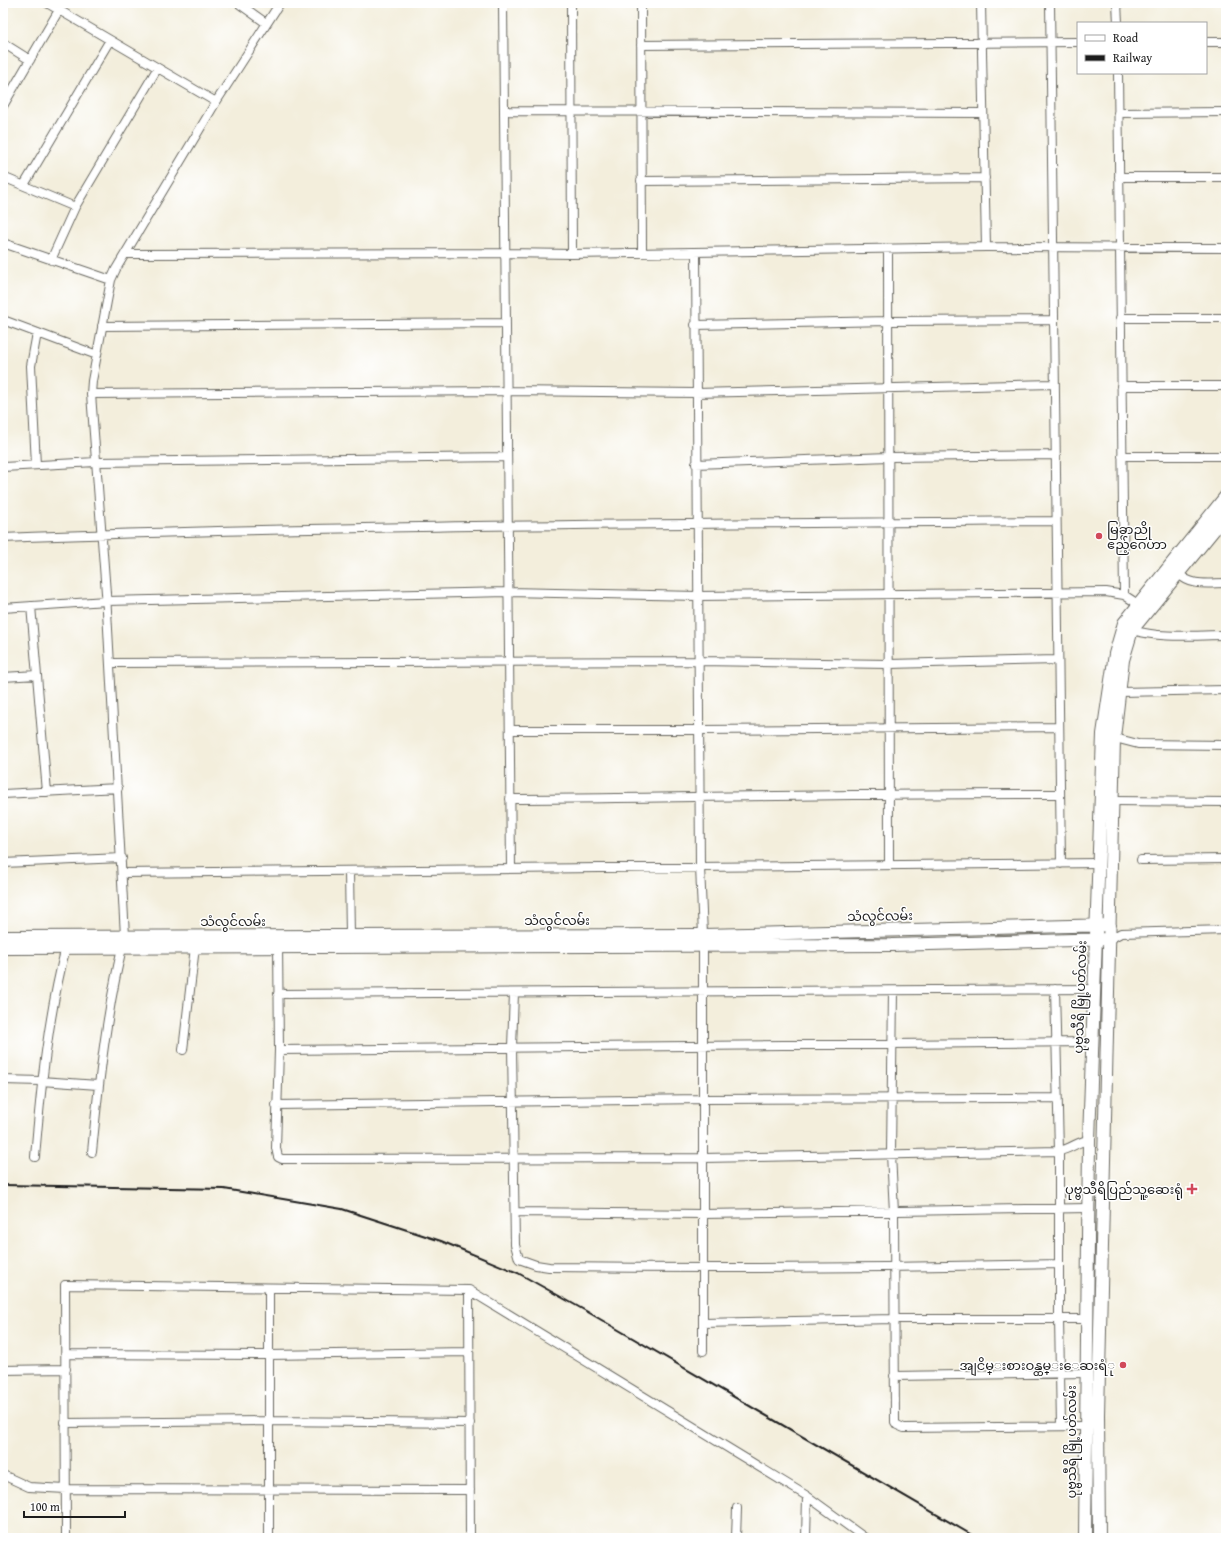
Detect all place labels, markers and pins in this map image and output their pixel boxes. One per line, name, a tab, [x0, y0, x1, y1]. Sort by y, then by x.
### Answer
place label: မြခွာညို ဧည့်ဂေဟာ	[1107, 520, 1167, 555]
marker: မြခွာညို ဧည့်ဂေဟာ	[1094, 531, 1104, 541]
place label: ပုဗ္ဗသီရိပြည်သူ့ဆေးရုံ	[1065, 1180, 1183, 1200]
marker: ပုဗ္ဗသီရိပြည်သူ့ဆေးရုံ	[1186, 1183, 1198, 1195]
place label: အျငိမ္းစားဝန္ထမ္းေဆးရံု	[960, 1356, 1115, 1376]
marker: အျငိမ္းစားဝန္ထမ္းေဆးရံု	[1118, 1360, 1128, 1370]

